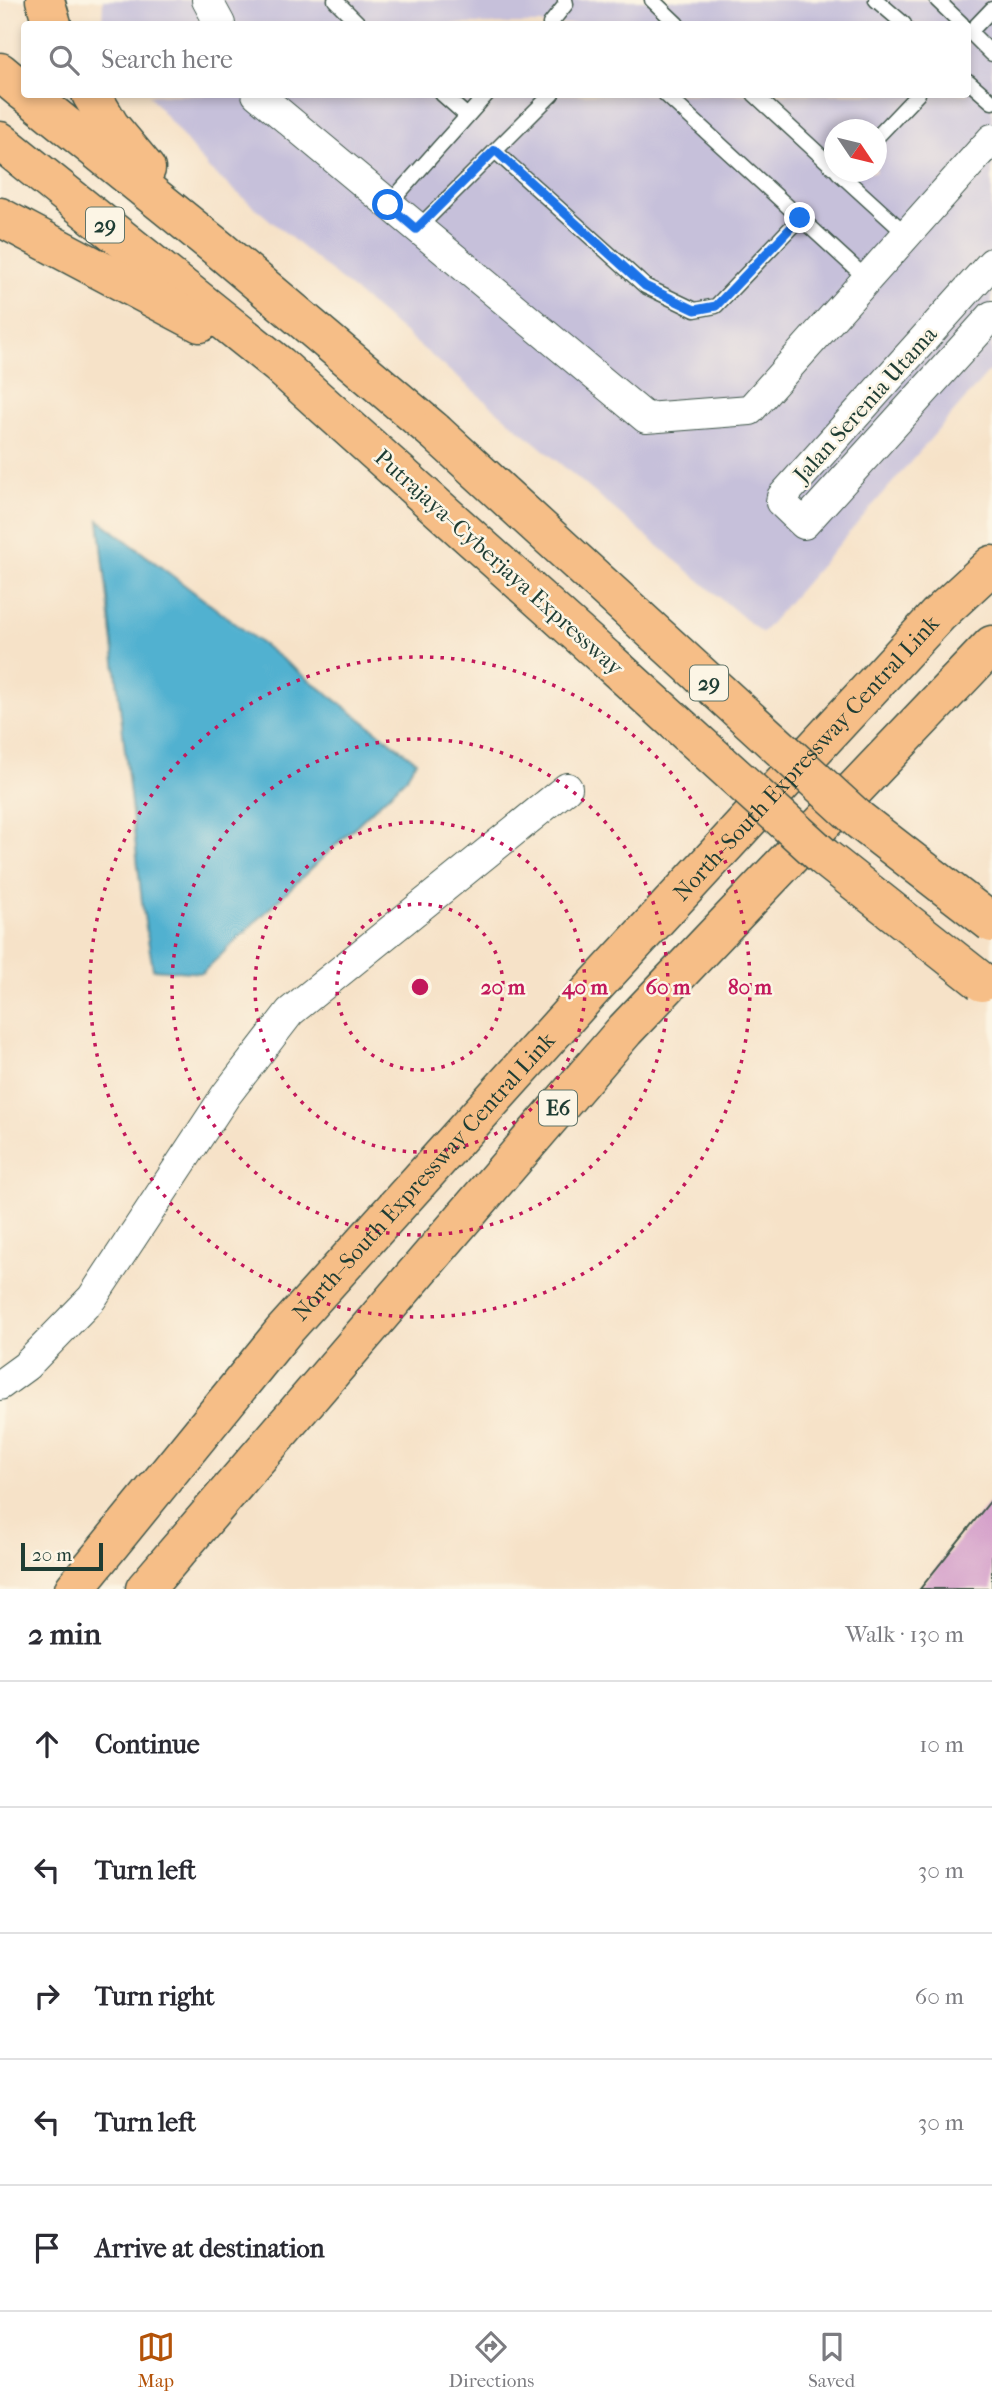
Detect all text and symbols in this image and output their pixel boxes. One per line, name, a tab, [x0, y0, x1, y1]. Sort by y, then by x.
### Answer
search box	[21, 21, 971, 98]
icon: search	[45, 41, 83, 79]
text: Search here	[101, 44, 233, 75]
north arrow	[824, 119, 887, 182]
route start	[372, 189, 403, 220]
route end	[784, 202, 815, 233]
road number: 29	[86, 208, 124, 243]
street label: Jalan Serenia Utama	[787, 321, 943, 489]
street label: Putrajaya–Cyberjaya Expressway	[369, 444, 629, 682]
street label: North–South Expressway Central Link	[668, 609, 946, 906]
road number: 29	[690, 666, 728, 700]
centre of rings	[408, 975, 432, 999]
text: 20 m	[481, 975, 526, 999]
text: 40 m	[561, 975, 609, 1000]
text: 60 m	[646, 975, 691, 999]
text: 80 m	[728, 975, 773, 999]
street label: North–South Expressway Central Link	[287, 1026, 561, 1326]
road number: E6	[539, 1090, 577, 1126]
scale bar	[21, 1540, 103, 1572]
text: 20 m	[32, 1544, 72, 1566]
text: 2 min	[28, 1617, 101, 1652]
text: Walk · 130 m	[845, 1621, 964, 1648]
icon: ahead	[28, 1725, 66, 1763]
text: Continue	[95, 1729, 200, 1760]
text: 10 m	[919, 1731, 964, 1758]
icon: left	[28, 1851, 66, 1889]
text: Turn left	[95, 1855, 196, 1886]
text: 30 m	[918, 1857, 964, 1884]
icon: right	[28, 1977, 66, 2015]
text: Turn right	[95, 1981, 215, 2012]
text: 60 m	[915, 1983, 964, 2010]
icon: left	[28, 2103, 66, 2141]
text: Turn left	[95, 2107, 196, 2138]
text: 30 m	[918, 2109, 964, 2136]
icon: arrive	[28, 2229, 66, 2267]
text: Arrive at destination	[95, 2233, 325, 2264]
tab: Map	[137, 2328, 175, 2392]
tab: Directions	[449, 2328, 534, 2392]
tab: Saved	[808, 2328, 855, 2392]

